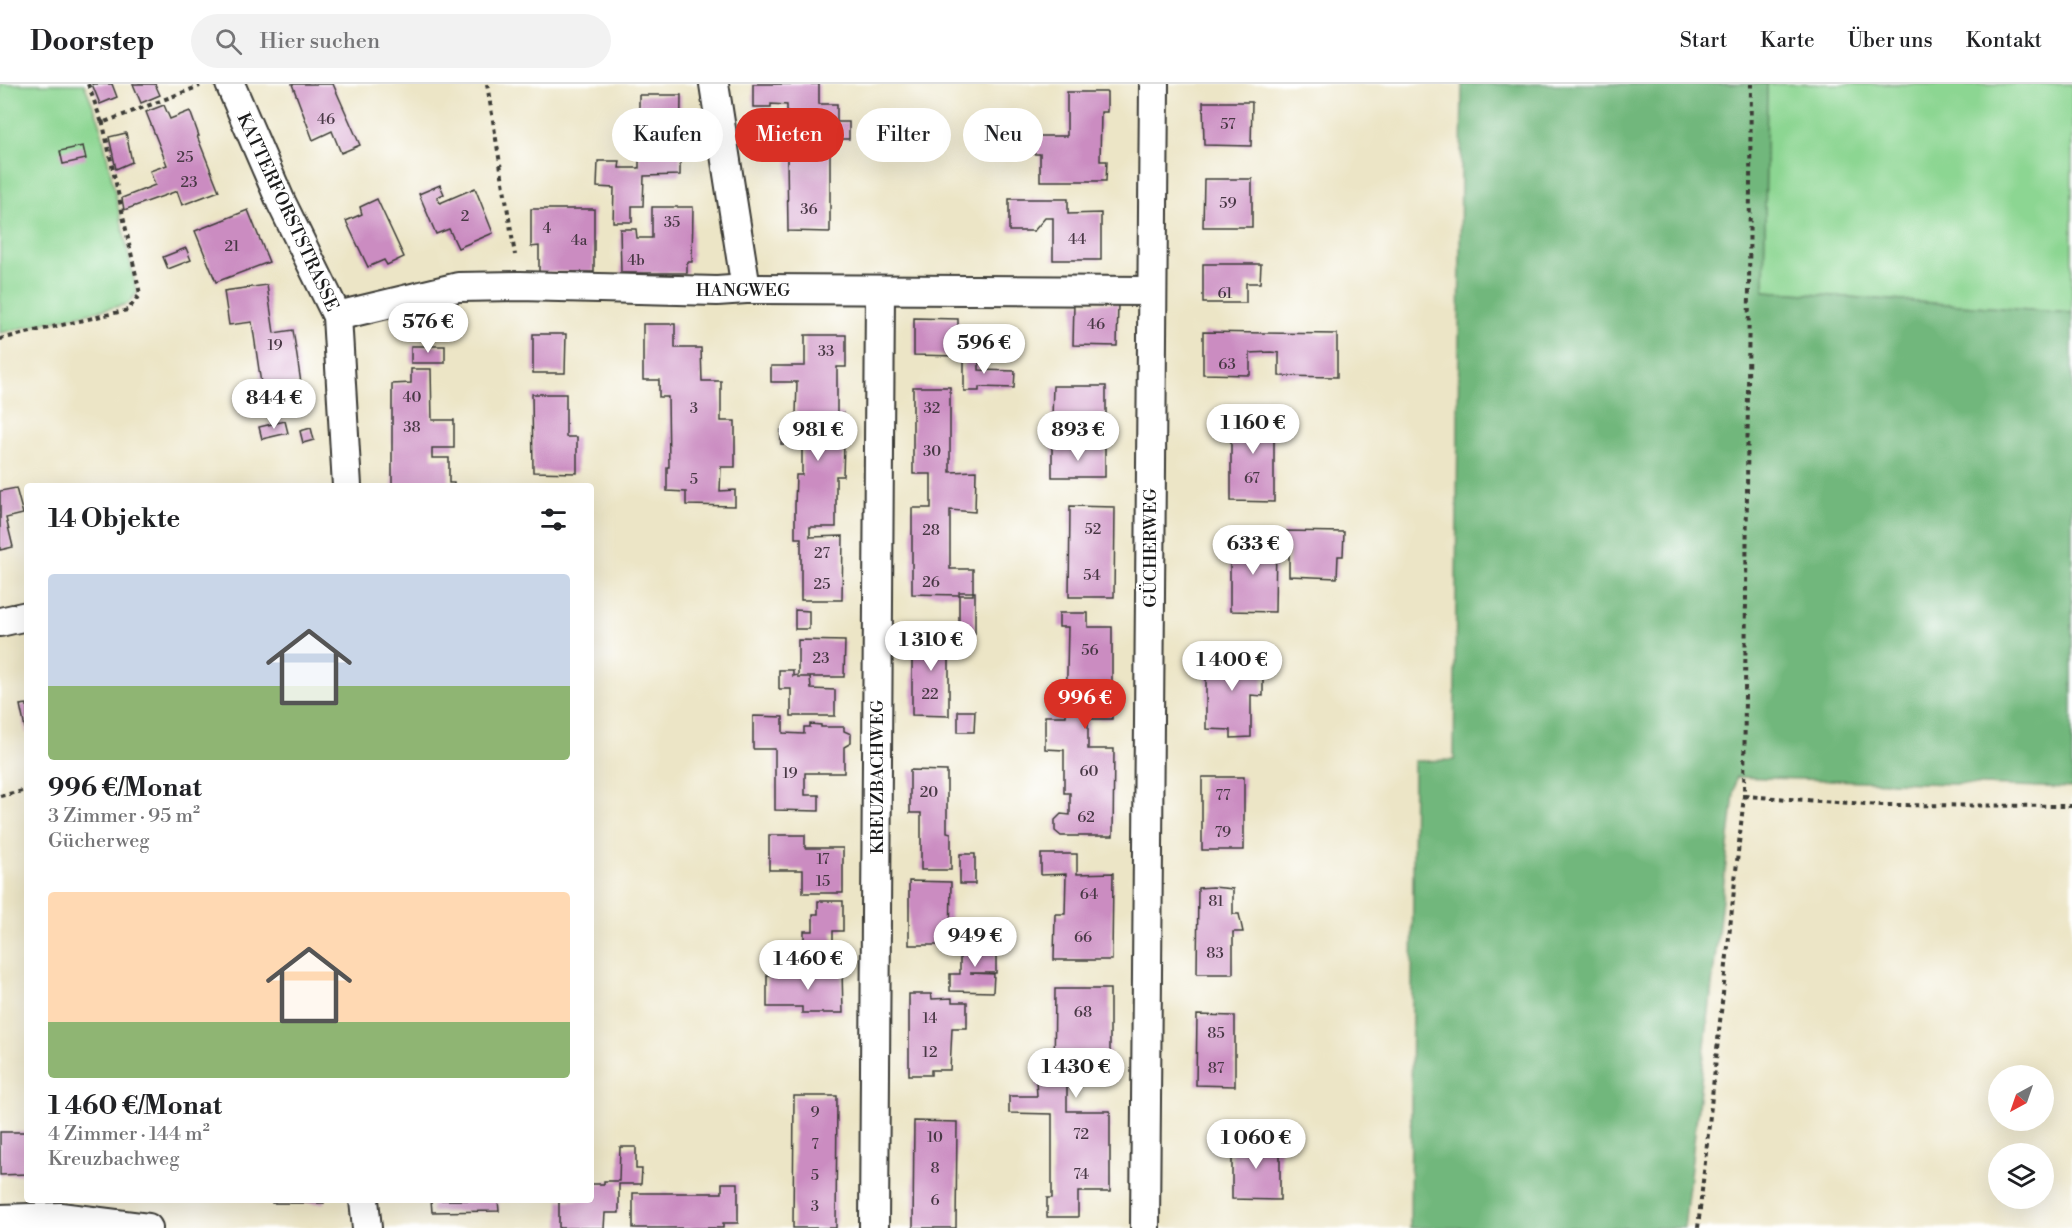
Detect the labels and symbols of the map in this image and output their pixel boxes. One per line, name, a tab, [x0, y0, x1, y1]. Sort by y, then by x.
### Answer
street label: KATTERFORSTSTRASSE	[231, 109, 344, 315]
house number: 46	[317, 110, 335, 129]
house number: 57	[1220, 115, 1236, 134]
house number: 25	[177, 148, 193, 167]
house number: 23	[181, 173, 197, 192]
house number: 59	[1219, 194, 1237, 213]
house number: 36	[800, 200, 818, 219]
house number: 2	[461, 207, 469, 226]
house number: 35	[664, 213, 680, 232]
house number: 4	[543, 219, 552, 238]
house number: 44	[1068, 230, 1086, 249]
house number: 4a	[571, 231, 588, 250]
house number: 21	[224, 237, 240, 256]
house number: 4b	[627, 251, 645, 270]
street label: HANGWEG	[696, 279, 791, 302]
house number: 61	[1217, 284, 1233, 303]
pin: 576 €	[386, 303, 470, 354]
house number: 46	[1087, 315, 1105, 334]
pin: 596 €	[942, 324, 1026, 375]
house number: 19	[267, 336, 283, 355]
house number: 33	[818, 342, 834, 361]
house number: 63	[1218, 355, 1236, 374]
pin: 844 €	[232, 379, 316, 430]
house number: 40	[403, 388, 421, 407]
house number: 3	[690, 399, 698, 418]
house number: 32	[924, 399, 940, 418]
pin: 1 160 €	[1198, 404, 1308, 455]
pin: 981 €	[776, 411, 860, 462]
pin: 893 €	[1036, 411, 1120, 462]
house number: 38	[403, 418, 421, 437]
house number: 30	[923, 442, 941, 461]
house number: 67	[1244, 469, 1260, 488]
house number: 5	[690, 470, 698, 489]
street label: GÜCHERWEG	[1139, 487, 1162, 608]
house number: 52	[1085, 520, 1101, 539]
house number: 28	[922, 521, 940, 540]
pin: 633 €	[1211, 525, 1295, 576]
house number: 27	[814, 544, 830, 563]
house number: 54	[1083, 566, 1101, 585]
house number: 26	[922, 573, 940, 592]
house number: 25	[814, 575, 830, 594]
pin: 1 310 €	[876, 621, 986, 672]
house number: 56	[1081, 641, 1099, 660]
pin: 1 400 €	[1177, 641, 1287, 692]
house number: 23	[813, 649, 829, 668]
pin: 996 €	[1043, 679, 1127, 730]
house number: 22	[921, 685, 939, 704]
street label: KREUZBACHWEG	[866, 699, 889, 854]
house number: 60	[1079, 762, 1099, 781]
house number: 19	[782, 764, 798, 783]
house number: 20	[920, 783, 938, 802]
house number: 77	[1215, 786, 1231, 805]
house number: 62	[1077, 808, 1095, 827]
house number: 79	[1215, 823, 1231, 842]
house number: 17	[816, 850, 830, 869]
house number: 15	[816, 872, 830, 891]
house number: 64	[1080, 885, 1098, 904]
house number: 81	[1208, 892, 1224, 911]
pin: 949 €	[933, 917, 1017, 968]
house number: 66	[1074, 928, 1092, 947]
pin: 1 460 €	[753, 940, 863, 991]
house number: 83	[1206, 944, 1224, 963]
house number: 68	[1074, 1003, 1092, 1022]
house number: 14	[923, 1009, 937, 1028]
house number: 85	[1207, 1024, 1225, 1043]
house number: 12	[922, 1043, 938, 1062]
pin: 1 430 €	[1021, 1048, 1131, 1099]
house number: 87	[1208, 1059, 1225, 1078]
north arrow	[1988, 1065, 2054, 1131]
house number: 9	[810, 1103, 820, 1122]
pin: 1 060 €	[1201, 1119, 1311, 1170]
house number: 72	[1073, 1125, 1089, 1144]
house number: 10	[927, 1128, 943, 1147]
house number: 7	[811, 1135, 819, 1154]
house number: 8	[930, 1159, 940, 1178]
house number: 74	[1073, 1165, 1089, 1184]
house number: 5	[811, 1166, 819, 1185]
house number: 6	[930, 1191, 940, 1210]
house number: 3	[811, 1197, 819, 1216]

